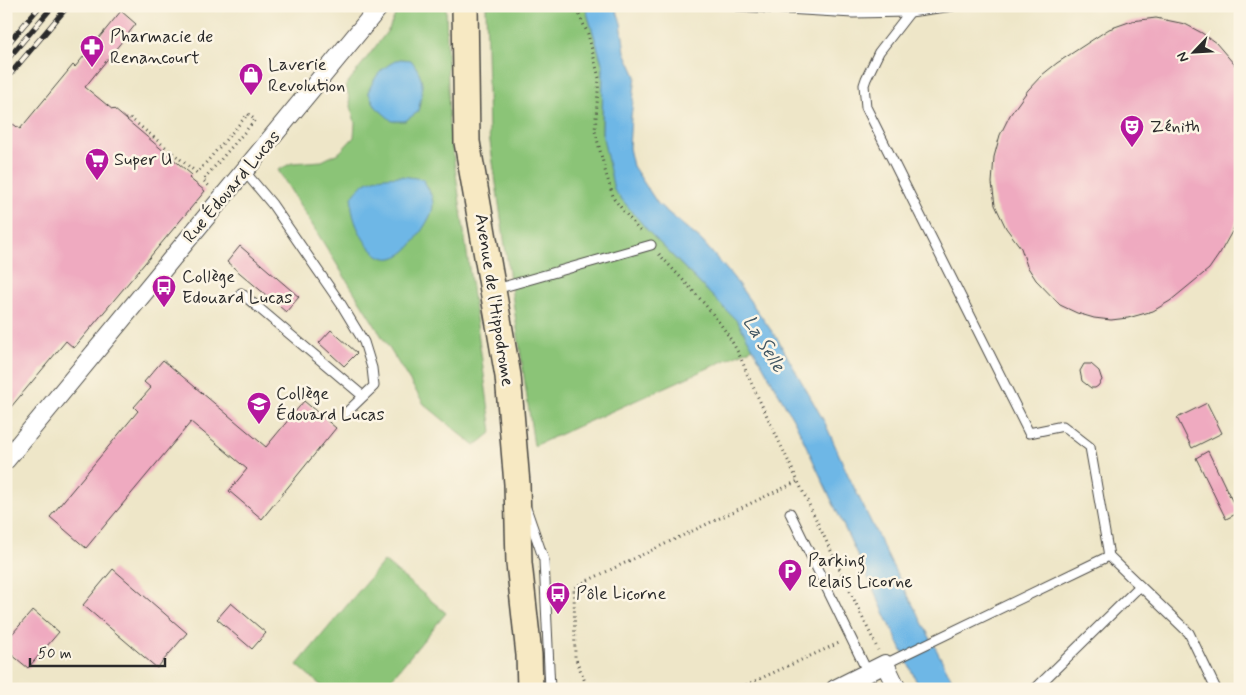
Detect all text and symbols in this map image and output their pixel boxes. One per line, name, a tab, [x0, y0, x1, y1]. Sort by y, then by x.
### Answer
place label: Pharmacie de Renancourt	[110, 25, 213, 70]
north arrow	[1168, 28, 1218, 78]
pharmacy icon: Pharmacie de Renancourt	[79, 34, 105, 68]
text: N	[1173, 49, 1193, 65]
place label: Laverie Revolution	[268, 53, 345, 98]
shop icon: Laverie Revolution	[238, 62, 264, 96]
theatre icon: Zénith	[1119, 114, 1145, 148]
place label: Zénith	[1150, 115, 1200, 139]
street label: Rue Édouard Lucas	[178, 126, 286, 248]
supermarket icon: Super U	[84, 147, 110, 181]
place label: Super U	[114, 148, 172, 172]
street label: Avenue de l'Hippodrome	[468, 212, 520, 388]
place label: Collège Edouard Lucas	[182, 265, 292, 310]
bus stop icon: Collège Edouard Lucas	[151, 274, 177, 308]
water label: La Selle	[737, 311, 792, 378]
place label: Collège Édouard Lucas	[276, 382, 384, 427]
school or university icon: Collège Édouard Lucas	[246, 391, 272, 425]
place label: Parking Relais Licorne	[808, 549, 913, 594]
parking icon: Parking Relais Licorne	[777, 558, 803, 592]
bus stop icon: Pôle Licorne	[545, 581, 571, 615]
place label: Pôle Licorne	[576, 582, 666, 606]
scale bar	[30, 635, 165, 667]
text: 50 m	[38, 644, 72, 664]

